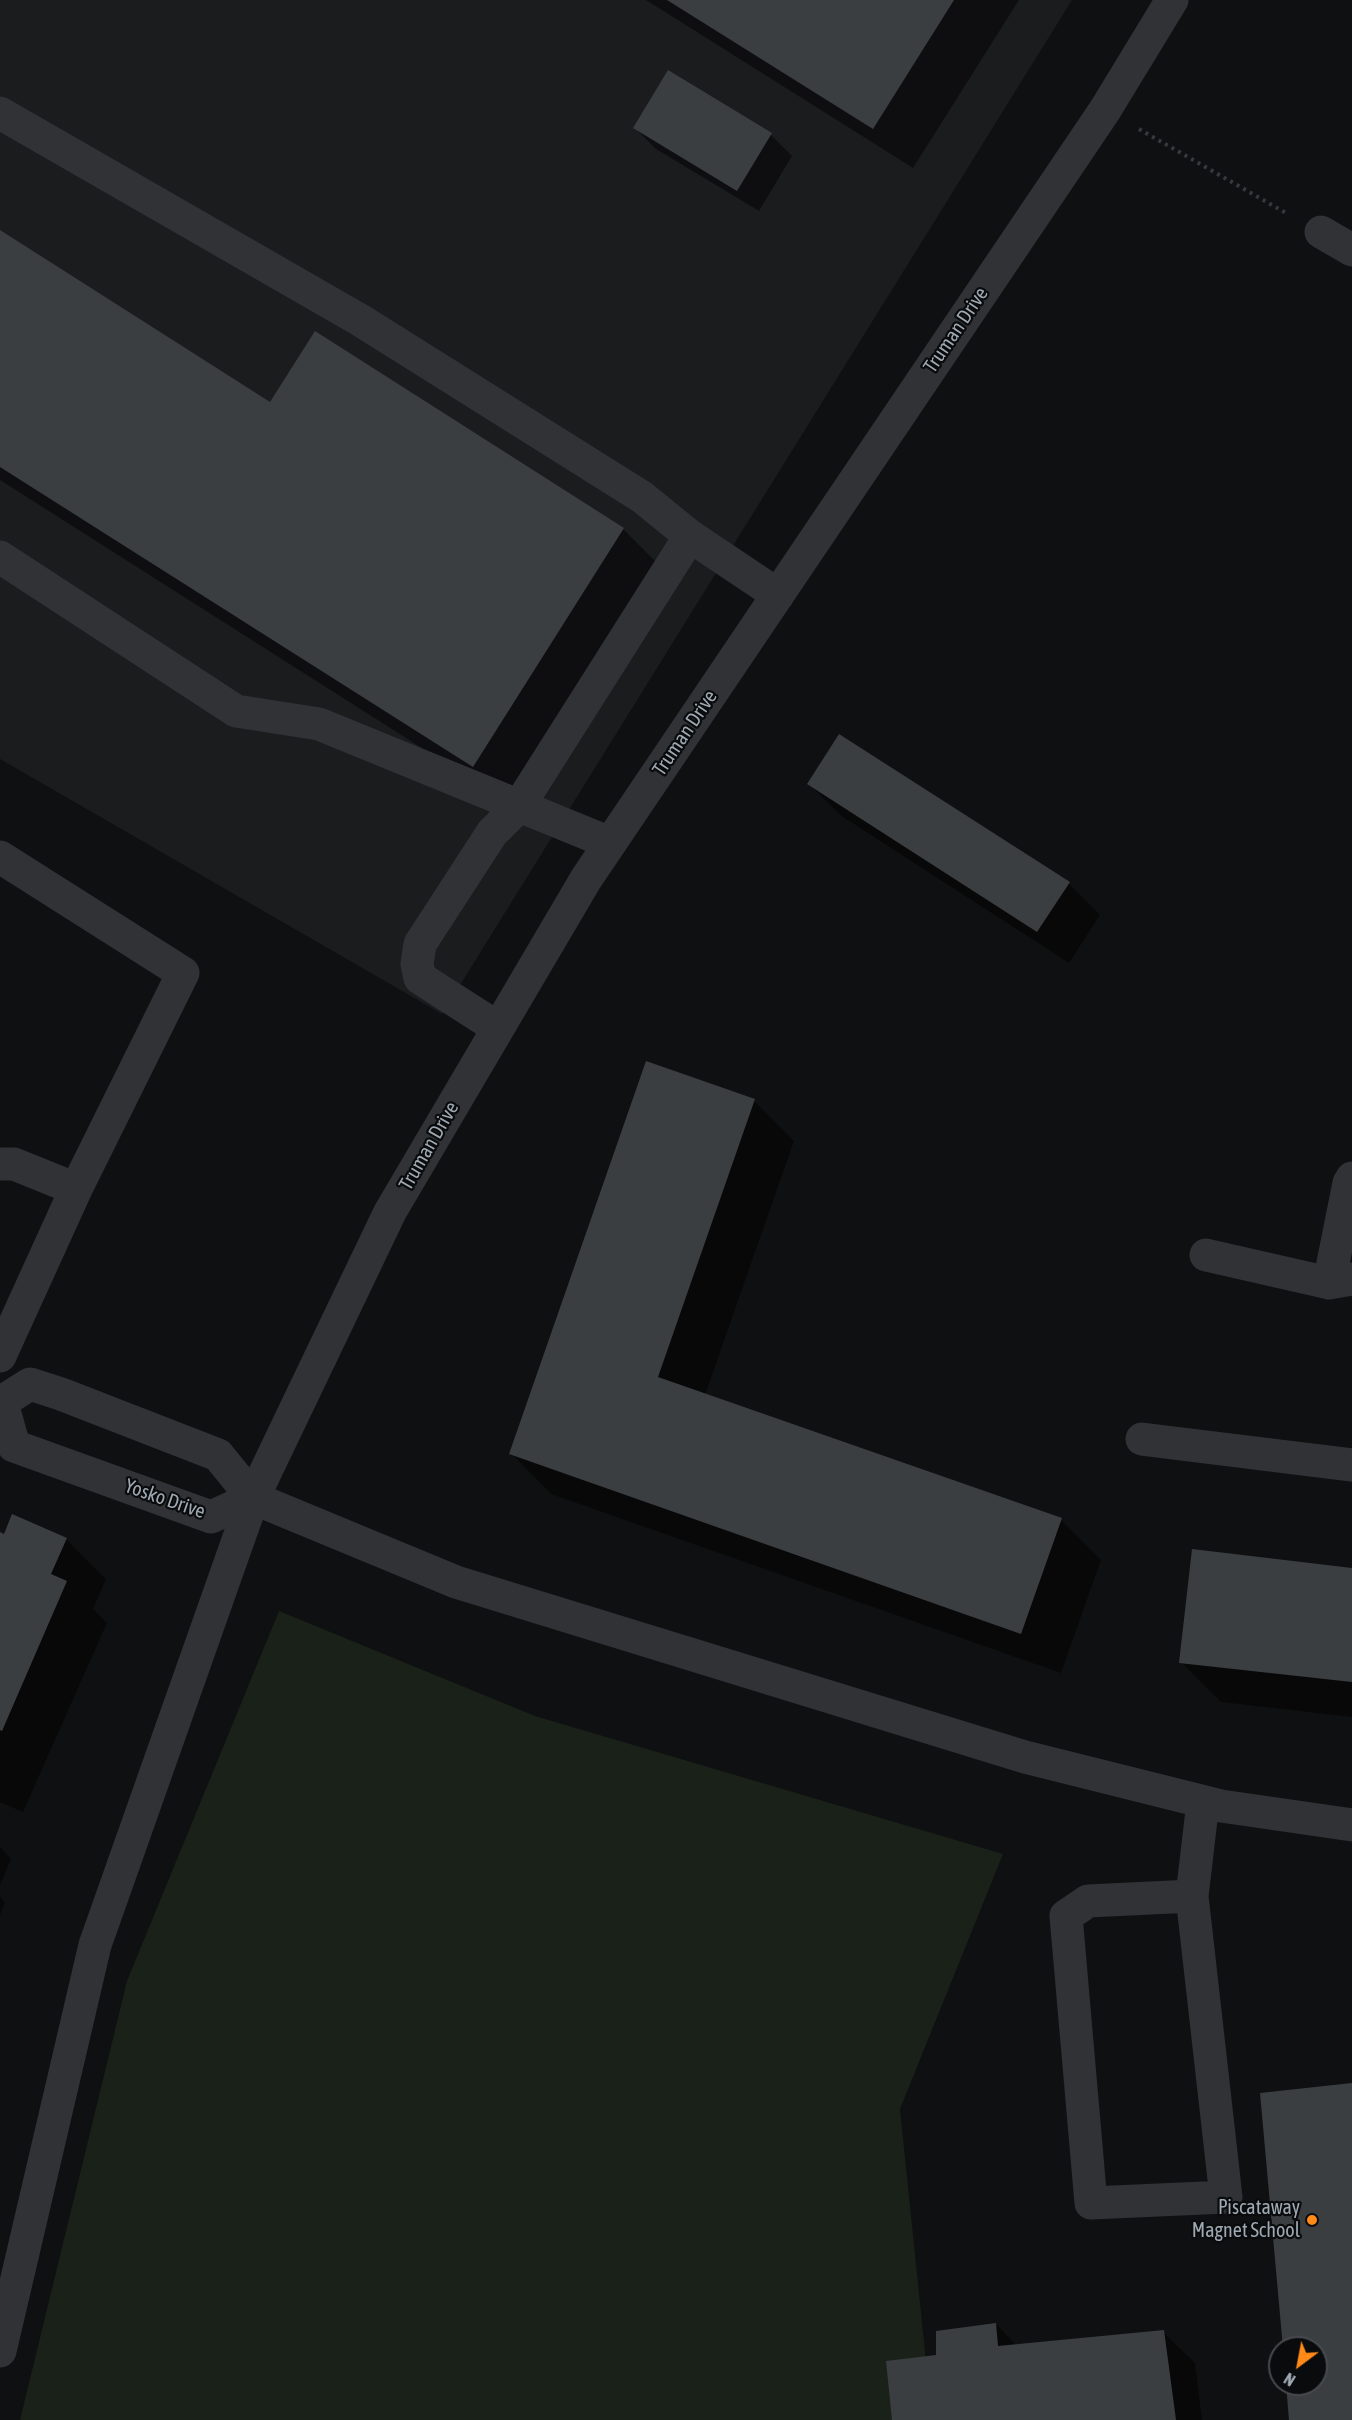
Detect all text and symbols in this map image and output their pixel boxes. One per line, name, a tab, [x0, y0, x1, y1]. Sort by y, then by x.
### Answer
street label: Truman Drive	[919, 283, 993, 377]
street label: Truman Drive	[648, 686, 722, 780]
street label: Truman Drive	[394, 1098, 464, 1194]
street label: Yosko Drive	[122, 1474, 208, 1524]
place label: Piscataway Magnet School	[1192, 2196, 1300, 2243]
marker: Piscataway Magnet School	[1305, 2213, 1319, 2227]
north arrow	[1268, 2336, 1328, 2396]
text: N	[1281, 2369, 1298, 2390]

